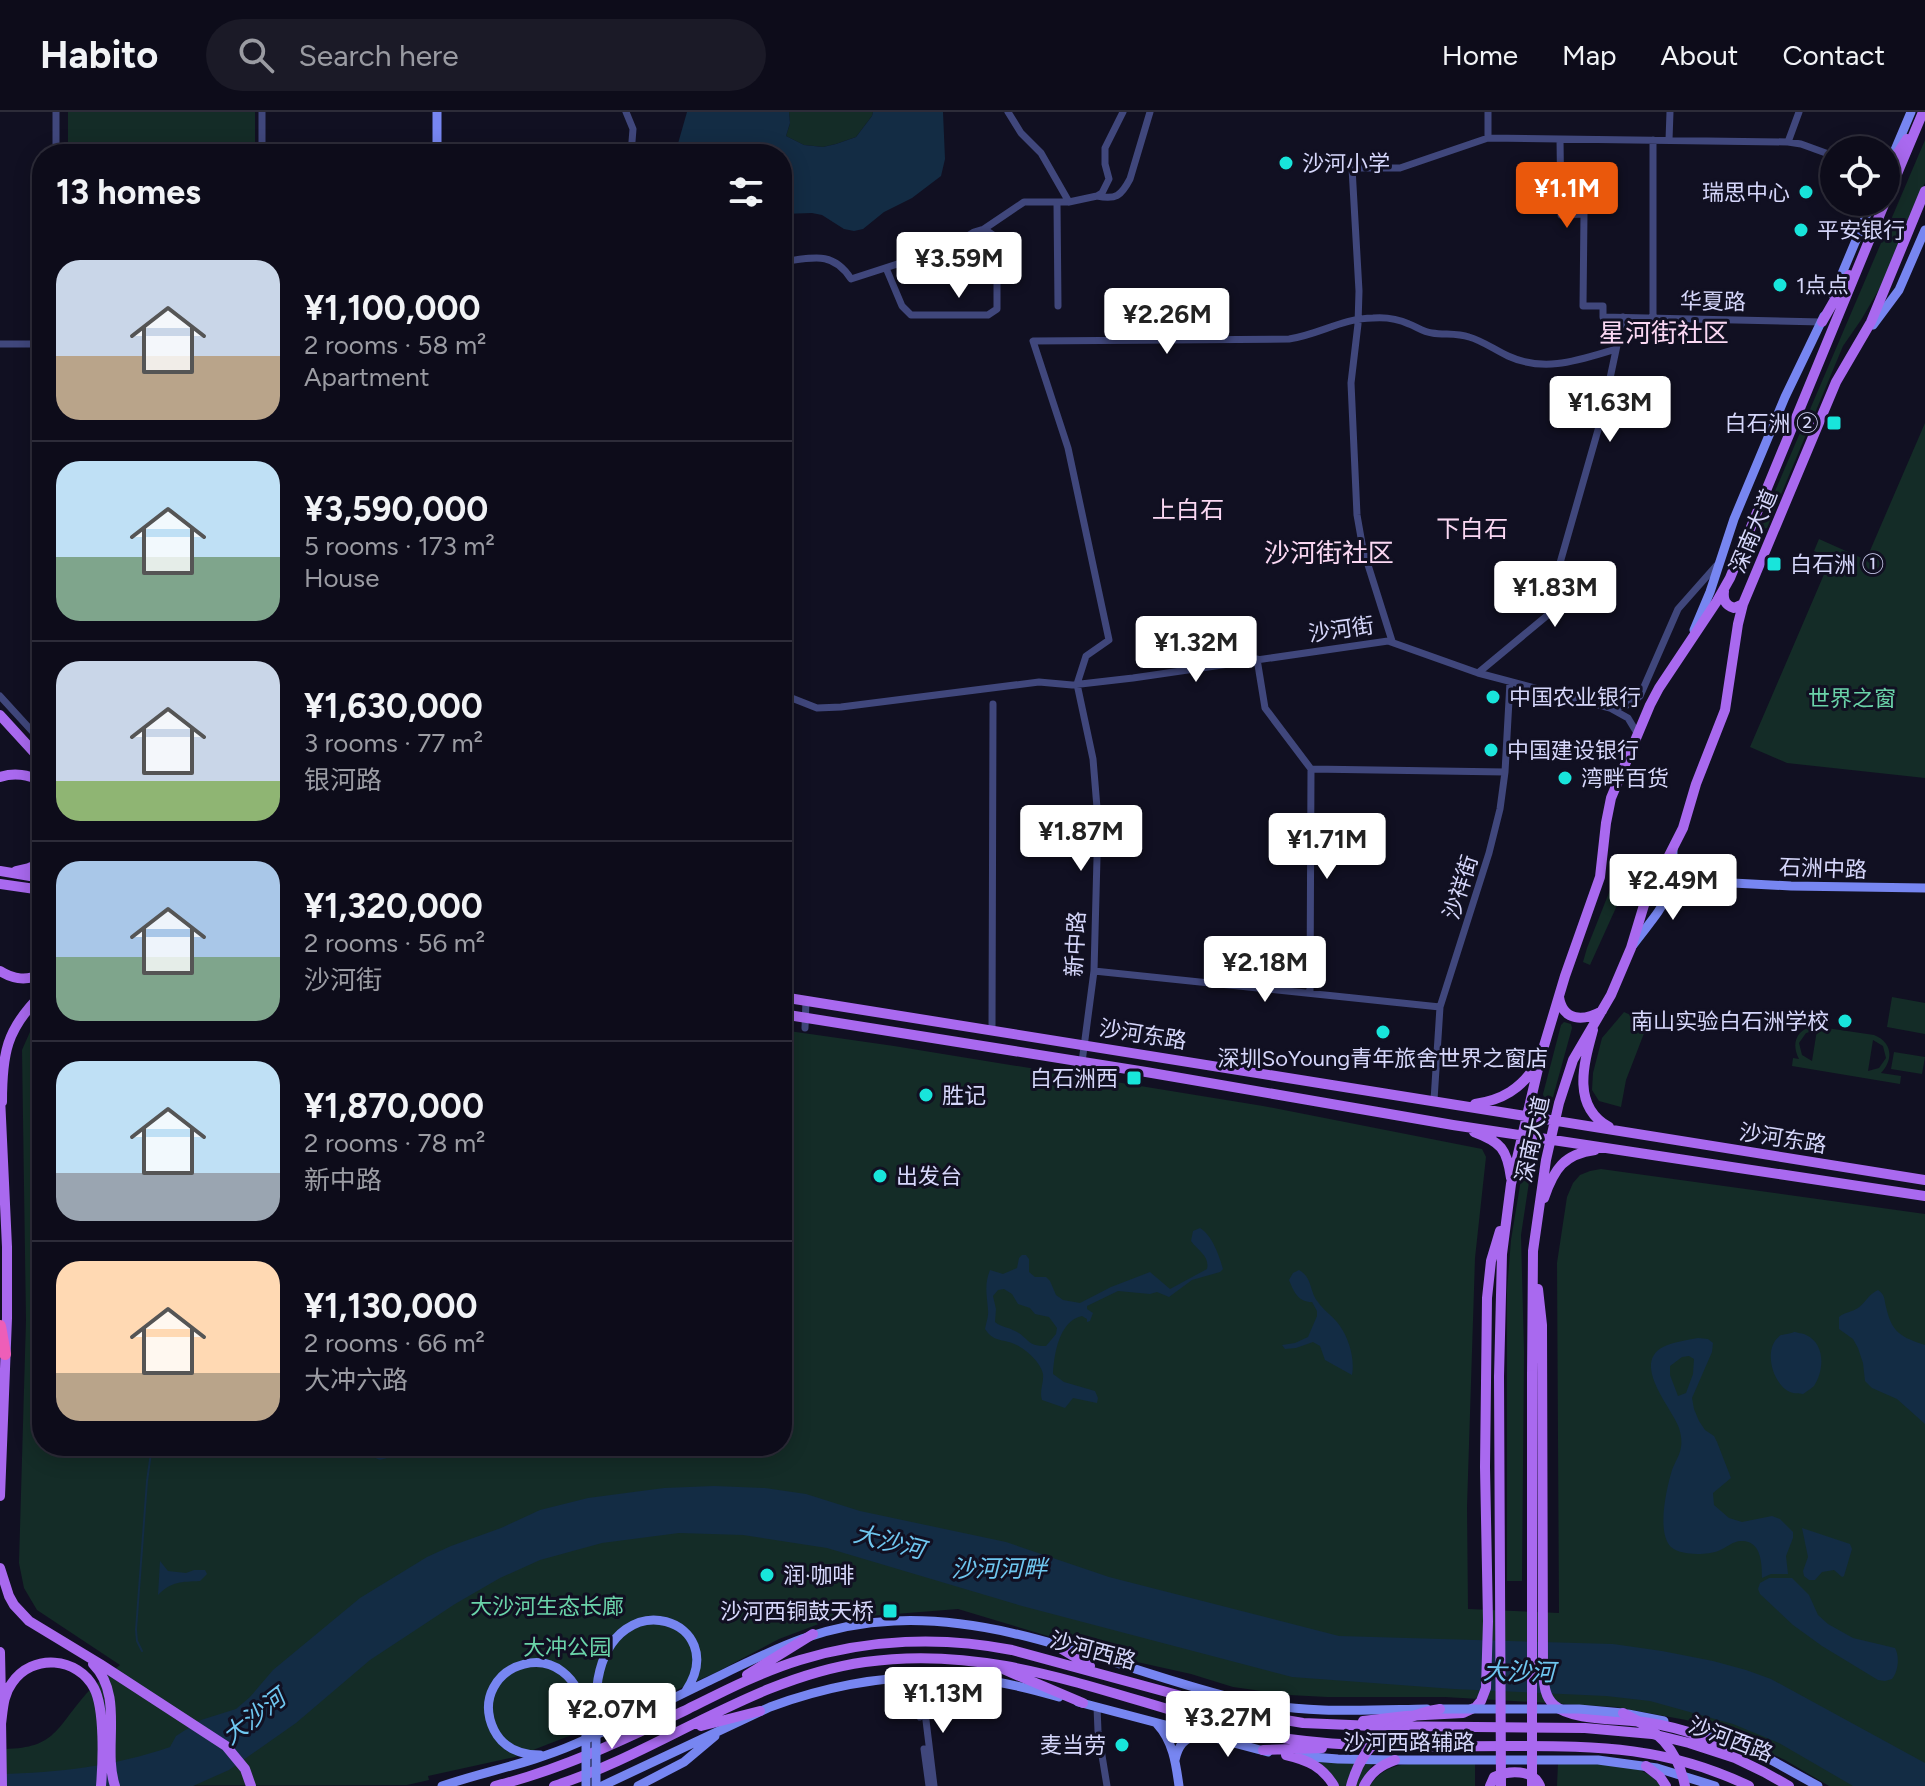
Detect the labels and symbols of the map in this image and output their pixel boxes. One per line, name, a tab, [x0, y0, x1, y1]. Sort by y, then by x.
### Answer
place label: 沙河小学	[1302, 150, 1390, 177]
marker: 沙河小学	[1277, 154, 1295, 172]
pin: ¥1.1M	[1511, 162, 1623, 230]
place label: 瑞思中心	[1702, 179, 1790, 206]
marker: 瑞思中心	[1797, 183, 1815, 201]
place label: 平安银行	[1817, 217, 1905, 244]
marker: 平安银行	[1792, 221, 1810, 239]
pin: ¥3.59M	[894, 232, 1024, 300]
place label: 1点点	[1796, 272, 1849, 299]
marker: 1点点	[1771, 276, 1789, 294]
street label: 华夏路	[1680, 287, 1746, 316]
pin: ¥2.26M	[1102, 288, 1232, 356]
district label: 星河街社区	[1599, 317, 1729, 349]
pin: ¥1.63M	[1545, 376, 1675, 444]
place label: 白石洲 ②	[1725, 410, 1818, 437]
marker: 白石洲 ②	[1825, 414, 1843, 432]
street label: 深南大道	[1724, 485, 1783, 577]
district label: 上白石	[1152, 495, 1224, 524]
district label: 下白石	[1436, 514, 1508, 543]
district label: 沙河街社区	[1264, 537, 1394, 569]
place label: 白石洲 ①	[1790, 551, 1883, 578]
marker: 白石洲 ①	[1765, 555, 1783, 573]
pin: ¥1.83M	[1490, 561, 1620, 629]
street label: 沙河街	[1307, 612, 1376, 647]
pin: ¥1.32M	[1131, 616, 1261, 684]
place label: 中国农业银行	[1509, 684, 1641, 711]
park label: 世界之窗	[1808, 685, 1896, 712]
marker: 中国农业银行	[1484, 688, 1502, 706]
place label: 中国建设银行	[1507, 737, 1639, 764]
marker: 中国建设银行	[1482, 741, 1500, 759]
place label: 湾畔百货	[1581, 765, 1669, 792]
marker: 湾畔百货	[1556, 769, 1574, 787]
pin: ¥1.87M	[1016, 805, 1146, 873]
pin: ¥1.71M	[1262, 813, 1392, 881]
street label: 沙祥街	[1437, 852, 1484, 923]
street label: 石洲中路	[1779, 853, 1867, 884]
pin: ¥2.49M	[1608, 854, 1738, 922]
street label: 新中路	[1060, 910, 1091, 978]
pin: ¥2.18M	[1200, 936, 1330, 1004]
place label: 南山实验白石洲学校	[1631, 1008, 1829, 1035]
marker: 南山实验白石洲学校	[1836, 1012, 1854, 1030]
street label: 沙河东路	[1097, 1014, 1188, 1055]
marker: 深圳SoYoung青年旅舍世界之窗店	[1374, 1023, 1392, 1041]
place label: 深圳SoYoung青年旅舍世界之窗店	[1218, 1045, 1548, 1072]
place label: 白石洲西	[1030, 1065, 1118, 1092]
marker: 白石洲西	[1125, 1069, 1143, 1087]
place label: 胜记	[942, 1082, 986, 1109]
marker: 胜记	[917, 1086, 935, 1104]
street label: 深南大道	[1510, 1093, 1555, 1185]
street label: 沙河东路	[1737, 1118, 1828, 1159]
place label: 出发台	[896, 1163, 962, 1190]
marker: 出发台	[871, 1167, 889, 1185]
water label: 大沙河	[851, 1519, 931, 1565]
water label: 沙河河畔	[951, 1554, 1050, 1583]
place label: 润·咖啡	[783, 1562, 855, 1589]
marker: 润·咖啡	[758, 1566, 776, 1584]
park label: 大沙河生态长廊	[470, 1593, 624, 1620]
place label: 沙河西铜鼓天桥	[720, 1598, 874, 1625]
marker: 沙河西铜鼓天桥	[881, 1602, 899, 1620]
street label: 沙河西路	[1047, 1626, 1139, 1675]
park label: 大冲公园	[523, 1634, 611, 1661]
water label: 大沙河	[1483, 1656, 1559, 1687]
pin: ¥1.13M	[878, 1667, 1008, 1735]
water label: 大沙河	[216, 1681, 294, 1750]
pin: ¥2.07M	[547, 1683, 677, 1751]
pin: ¥3.27M	[1163, 1691, 1293, 1759]
street label: 沙河西路	[1685, 1711, 1777, 1768]
street label: 沙河西路辅路	[1343, 1729, 1475, 1756]
place label: 麦当劳	[1040, 1732, 1106, 1759]
marker: 麦当劳	[1113, 1736, 1131, 1754]

